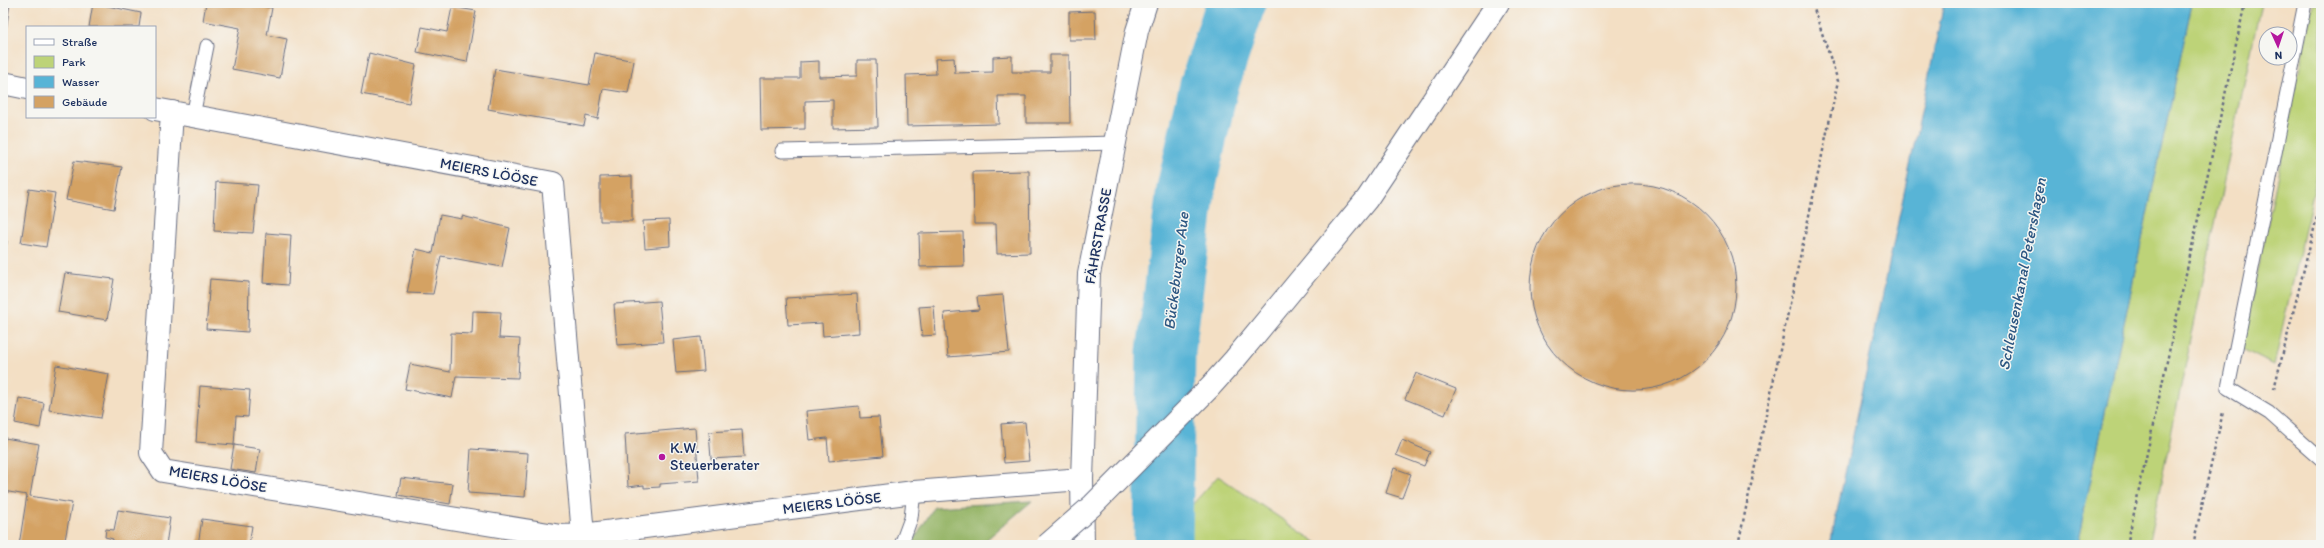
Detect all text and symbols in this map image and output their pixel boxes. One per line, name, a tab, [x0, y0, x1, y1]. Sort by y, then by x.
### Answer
legend	[26, 26, 156, 118]
north arrow	[2258, 26, 2298, 66]
text: Straße	[62, 35, 97, 49]
text: N	[2274, 49, 2283, 62]
text: Park	[62, 55, 86, 69]
text: Wasser	[62, 75, 99, 89]
text: Gebäude	[62, 95, 107, 109]
street label: MEIERS LÖÖSE	[439, 154, 539, 190]
water label: Schleusenkanal Petershagen	[1994, 176, 2050, 372]
street label: FÄHRSTRASSE	[1081, 186, 1115, 286]
water label: Bückeburger Aue	[1159, 210, 1193, 331]
place label: K.W. Steuerberater	[670, 439, 759, 474]
marker: K.W. Steuerberater	[657, 452, 667, 462]
street label: MEIERS LÖÖSE	[168, 462, 268, 496]
street label: MEIERS LÖÖSE	[782, 488, 882, 518]

